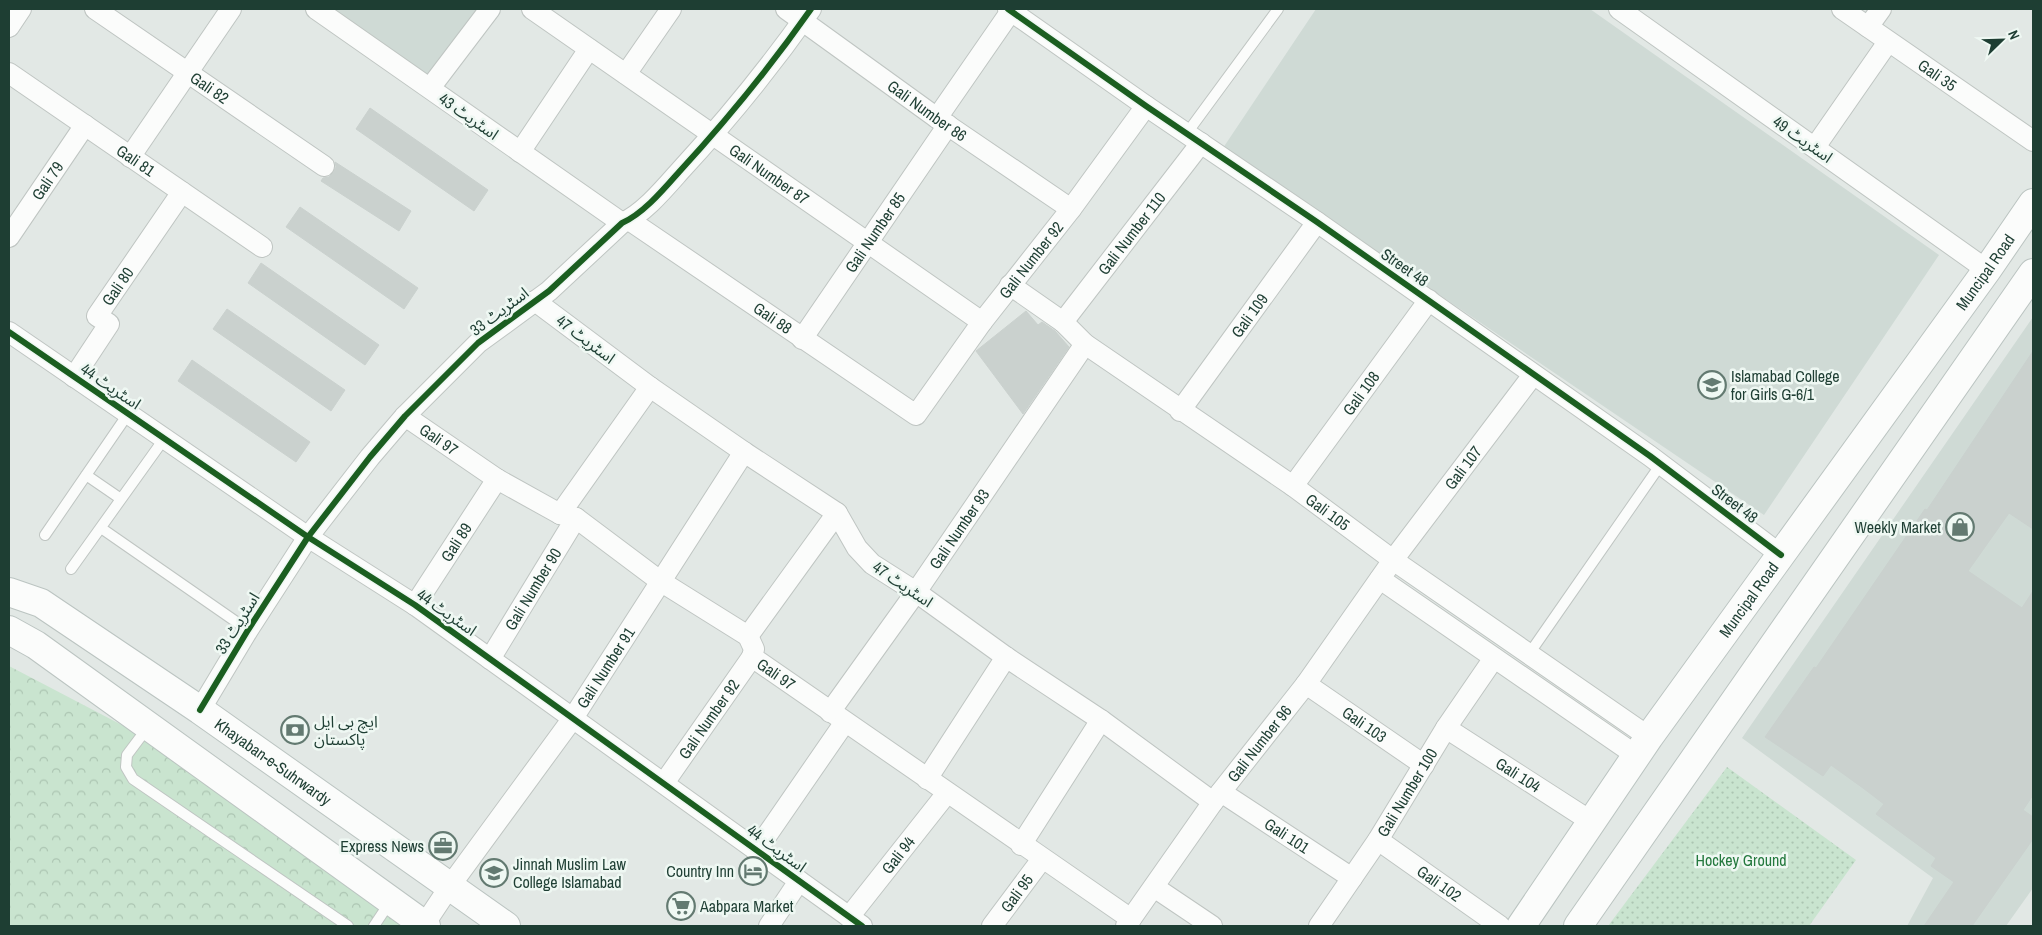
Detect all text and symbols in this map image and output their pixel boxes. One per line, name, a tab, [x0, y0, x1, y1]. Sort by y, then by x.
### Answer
north arrow	[1977, 15, 2027, 65]
text: N	[2004, 28, 2024, 42]
street label: Gali 35	[1914, 54, 1961, 96]
street label: Gali 82	[186, 67, 233, 109]
street label: Gali Number 86	[883, 75, 971, 146]
street label: اسٹریٹ 43	[435, 87, 503, 145]
street label: اسٹریٹ 49	[1769, 110, 1837, 168]
street label: Gali 81	[112, 139, 160, 182]
street label: Gali Number 87	[725, 139, 814, 210]
street label: Gali 79	[26, 157, 68, 204]
street label: Gali Number 110	[1092, 187, 1170, 279]
street label: Gali Number 85	[839, 188, 910, 277]
street label: Gali Number 92	[994, 217, 1068, 303]
street label: Muncipal Road	[1951, 230, 2020, 314]
street label: Street 48	[1377, 243, 1433, 291]
street label: Gali 80	[96, 263, 138, 310]
street label: اسٹریٹ 33	[465, 282, 533, 340]
street label: Gali 109	[1226, 289, 1273, 342]
street label: Gali 88	[749, 297, 797, 339]
street label: اسٹریٹ 47	[552, 310, 620, 368]
street label: اسٹریٹ 44	[76, 358, 146, 414]
place label: Islamabad College for Girls G-6/1	[1731, 365, 1840, 405]
street label: Gali 108	[1337, 367, 1384, 420]
school or university icon: Islamabad College for Girls G-6/1	[1697, 370, 1727, 400]
street label: Gali 97	[415, 418, 463, 460]
street label: Gali 107	[1439, 441, 1487, 494]
street label: Street 48	[1707, 478, 1763, 528]
street label: Gali Number 93	[924, 484, 994, 573]
street label: Gali 105	[1301, 488, 1354, 535]
shop icon: Weekly Market	[1945, 512, 1975, 542]
place label: Weekly Market	[1854, 516, 1941, 538]
street label: Gali 89	[435, 518, 477, 566]
street label: Gali Number 90	[499, 544, 566, 634]
street label: اسٹریٹ 47	[868, 556, 938, 612]
street label: Muncipal Road	[1714, 557, 1783, 642]
street label: اسٹریٹ 44	[413, 583, 481, 641]
street label: اسٹریٹ 33	[209, 588, 265, 658]
street label: Gali Number 91	[571, 622, 640, 713]
street label: Gali 97	[753, 653, 800, 695]
street label: Gali Number 92	[673, 675, 744, 763]
street label: Gali Number 96	[1222, 700, 1296, 787]
street label: Gali 103	[1338, 701, 1391, 747]
place label: ایچ بی ایل پاکستان	[314, 710, 378, 750]
street label: Khayaban-e-Suhrwardy	[210, 713, 336, 811]
bank icon: ایچ بی ایل پاکستان	[280, 715, 310, 745]
street label: Gali Number 100	[1372, 744, 1442, 841]
street label: Gali 104	[1491, 752, 1545, 797]
street label: Gali 101	[1260, 813, 1314, 859]
street label: اسٹریٹ 44	[743, 819, 811, 877]
office icon: Express News	[428, 831, 458, 861]
street label: Gali 94	[876, 832, 920, 878]
place label: Express News	[340, 835, 424, 857]
park label: Hockey Ground	[1695, 849, 1787, 871]
place label: Jinnah Muslim Law College Islamabad	[513, 853, 627, 893]
hotel icon: Country Inn	[738, 856, 768, 886]
school or university icon: Jinnah Muslim Law College Islamabad	[479, 858, 509, 888]
place label: Country Inn	[666, 860, 734, 882]
street label: Gali 102	[1413, 860, 1466, 907]
street label: Gali 95	[995, 870, 1038, 917]
supermarket icon: Aabpara Market	[666, 891, 696, 921]
place label: Aabpara Market	[699, 895, 794, 917]

